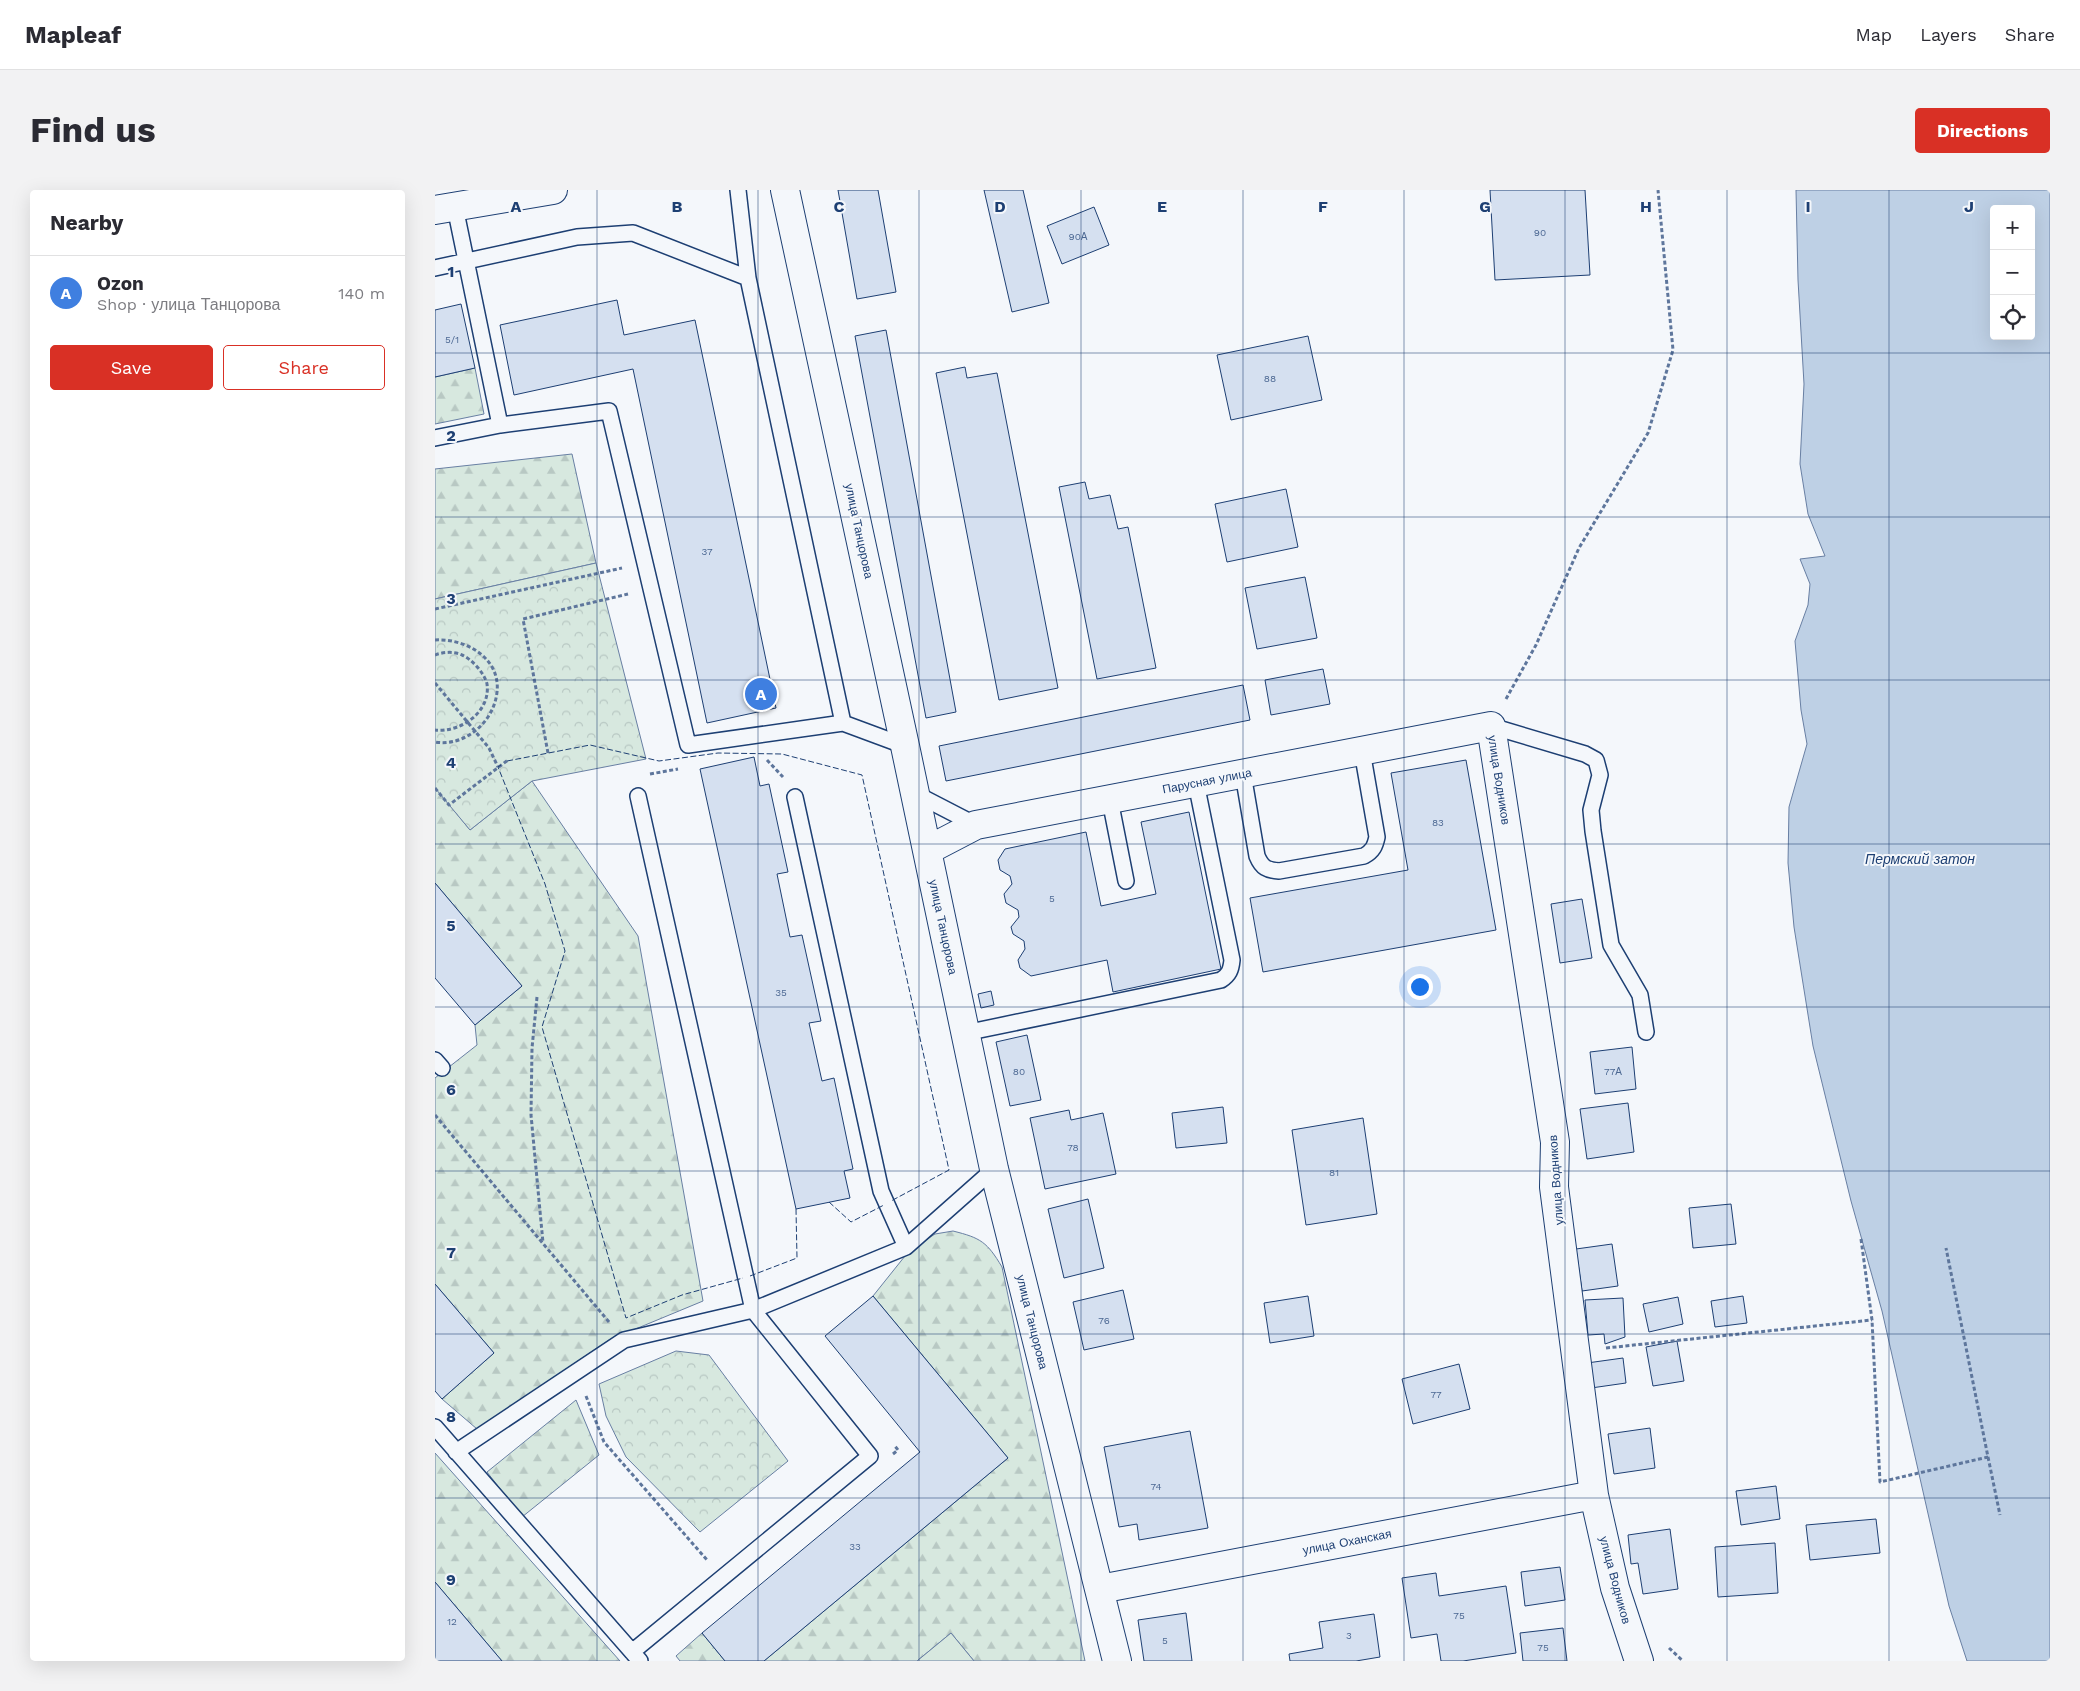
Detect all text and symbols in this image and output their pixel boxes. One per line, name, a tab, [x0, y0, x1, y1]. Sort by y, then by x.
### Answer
text: Mapleaf	[25, 21, 121, 49]
text: Map	[1855, 24, 1892, 45]
text: Layers	[1920, 24, 1977, 45]
text: Share	[2005, 24, 2055, 45]
button: Directions	[1915, 108, 2050, 153]
text: Find us	[30, 109, 156, 151]
text: A	[511, 197, 522, 216]
text: B	[672, 197, 683, 216]
text: C	[834, 197, 845, 216]
text: D	[994, 197, 1006, 216]
text: E	[1157, 197, 1167, 216]
text: F	[1318, 197, 1328, 216]
text: G	[1479, 197, 1491, 216]
text: H	[1640, 197, 1652, 216]
text: I	[1805, 197, 1811, 216]
text: J	[1964, 197, 1974, 216]
map controls	[1990, 205, 2035, 340]
button: +	[1990, 205, 2035, 250]
text: Nearby	[50, 210, 123, 235]
house number: 90	[1534, 227, 1546, 238]
house number: 90А	[1068, 231, 1088, 242]
button: −	[1990, 250, 2035, 295]
text: 1	[448, 262, 454, 281]
text: Ozon	[97, 272, 144, 295]
text: A	[61, 284, 71, 303]
text: 140 m	[338, 284, 385, 303]
text: Shop · улица Танцорова	[97, 295, 280, 314]
button: locate	[1990, 295, 2035, 340]
house number: 5/1	[445, 334, 459, 345]
button: Save	[50, 345, 213, 390]
button: Share	[223, 345, 385, 390]
house number: 88	[1264, 373, 1276, 384]
text: 2	[446, 426, 456, 445]
street label: улица Танцорова	[842, 482, 876, 580]
house number: 37	[701, 546, 713, 557]
text: 3	[446, 589, 456, 608]
pin: A	[745, 675, 777, 713]
street label: улица Водников	[1485, 734, 1513, 826]
text: 4	[446, 753, 456, 772]
street label: Парусная улица	[1161, 765, 1253, 797]
house number: 83	[1432, 817, 1444, 828]
water label: Пермский затон	[1865, 851, 1975, 867]
street label: улица Танцорова	[926, 878, 960, 976]
house number: 5	[1049, 893, 1055, 904]
text: 5	[446, 916, 456, 935]
your location	[1407, 974, 1433, 1000]
house number: 35	[775, 987, 787, 998]
house number: 80	[1013, 1066, 1025, 1077]
house number: 77А	[1604, 1066, 1622, 1077]
text: 6	[446, 1080, 456, 1099]
street label: улица Водников	[1546, 1134, 1566, 1226]
house number: 78	[1067, 1142, 1079, 1153]
house number: 81	[1329, 1167, 1339, 1178]
text: 7	[446, 1243, 456, 1262]
street label: улица Танцорова	[1013, 1273, 1051, 1371]
house number: 76	[1098, 1315, 1110, 1326]
house number: 77	[1430, 1389, 1442, 1400]
text: 8	[446, 1407, 456, 1426]
house number: 74	[1150, 1481, 1162, 1492]
street label: улица Оханская	[1301, 1527, 1393, 1557]
street label: улица Водников	[1597, 1535, 1633, 1625]
house number: 33	[849, 1541, 861, 1552]
text: 9	[446, 1570, 456, 1589]
house number: 75	[1453, 1610, 1465, 1621]
house number: 12	[447, 1616, 457, 1627]
house number: 3	[1346, 1630, 1352, 1641]
house number: 5	[1162, 1635, 1168, 1646]
house number: 75	[1537, 1642, 1549, 1653]

